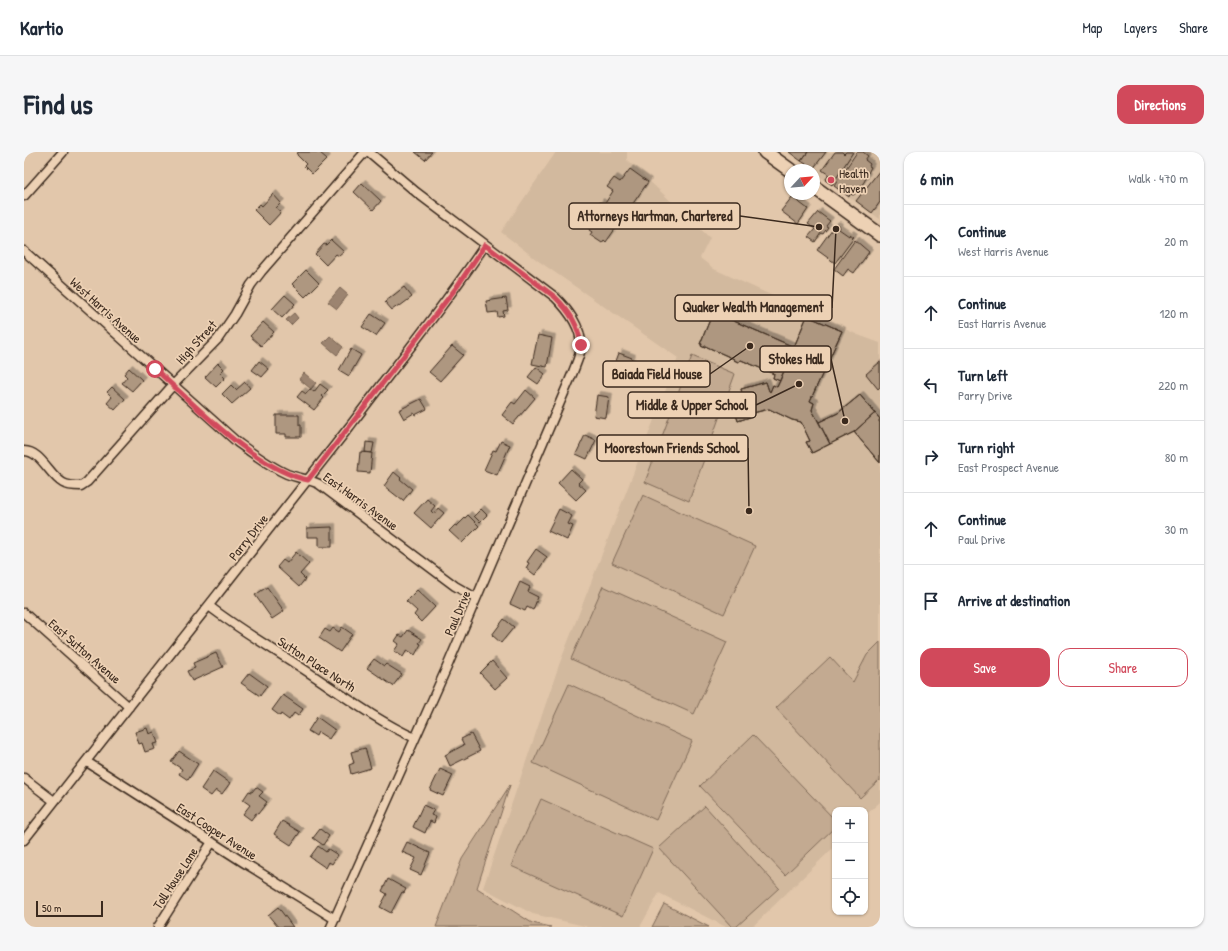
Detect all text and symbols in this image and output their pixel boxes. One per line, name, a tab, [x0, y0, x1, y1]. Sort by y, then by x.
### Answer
text: Kartio	[20, 15, 63, 41]
text: Map	[1082, 18, 1102, 37]
text: Layers	[1124, 18, 1157, 37]
text: Share	[1179, 18, 1208, 37]
text: Find us	[24, 85, 93, 123]
button: Directions	[1117, 85, 1204, 124]
north arrow	[784, 164, 820, 200]
place label: Health Haven	[839, 164, 869, 197]
text: 6 min	[920, 167, 954, 190]
text: Walk · 470 m	[1128, 169, 1188, 187]
marker: Health Haven	[826, 175, 836, 185]
callout: Attorneys Hartman, Chartered	[569, 203, 740, 229]
text: Attorneys Hartman, Chartered	[578, 206, 733, 227]
text: Continue	[958, 221, 1006, 242]
icon: ahead	[920, 230, 942, 252]
text: 20 m	[1164, 232, 1188, 250]
text: West Harris Avenue	[958, 242, 1049, 260]
street label: West Harris Avenue	[66, 273, 146, 347]
text: Continue	[958, 293, 1006, 314]
callout: Quaker Wealth Management	[675, 295, 832, 321]
text: Quaker Wealth Management	[682, 297, 825, 318]
icon: ahead	[920, 302, 942, 324]
text: 120 m	[1160, 304, 1188, 322]
text: East Harris Avenue	[958, 314, 1046, 332]
street label: High Street	[171, 316, 221, 368]
route end	[572, 336, 590, 354]
callout: Stokes Hall	[760, 346, 831, 372]
text: Stokes Hall	[769, 349, 824, 368]
route start	[146, 360, 164, 378]
callout: Baiada Field House	[603, 361, 710, 387]
text: Baiada Field House	[612, 364, 703, 383]
text: Turn left	[958, 365, 1008, 386]
icon: left	[920, 374, 942, 396]
text: 220 m	[1158, 376, 1188, 394]
text: Parry Drive	[958, 386, 1012, 404]
callout: Middle & Upper School	[628, 392, 756, 418]
text: Middle & Upper School	[636, 395, 748, 416]
callout: Moorestown Friends School	[597, 435, 748, 461]
text: Turn right	[958, 437, 1014, 458]
text: Moorestown Friends School	[605, 438, 740, 457]
icon: right	[920, 446, 942, 468]
text: 80 m	[1165, 448, 1188, 466]
text: East Prospect Avenue	[958, 458, 1059, 476]
street label: East Harris Avenue	[320, 468, 402, 534]
text: Continue	[958, 509, 1006, 530]
street label: Parry Drive	[224, 510, 272, 564]
icon: ahead	[920, 518, 942, 540]
text: 30 m	[1165, 520, 1188, 538]
text: Paul Drive	[958, 530, 1005, 548]
street label: Paul Drive	[439, 588, 475, 638]
icon: arrive	[920, 590, 942, 612]
text: Arrive at destination	[958, 590, 1070, 611]
street label: East Sutton Avenue	[45, 615, 125, 687]
street label: Sutton Place North	[275, 632, 360, 696]
button: Save	[920, 648, 1050, 687]
button: Share	[1058, 648, 1188, 687]
street label: East Cooper Avenue	[173, 798, 261, 864]
map controls	[832, 807, 868, 915]
button: +	[832, 807, 868, 843]
street label: Toll House Lane	[148, 843, 202, 913]
button: −	[832, 843, 868, 879]
button: locate	[832, 879, 868, 915]
scale bar	[36, 899, 103, 918]
text: 50 m	[42, 901, 62, 915]

